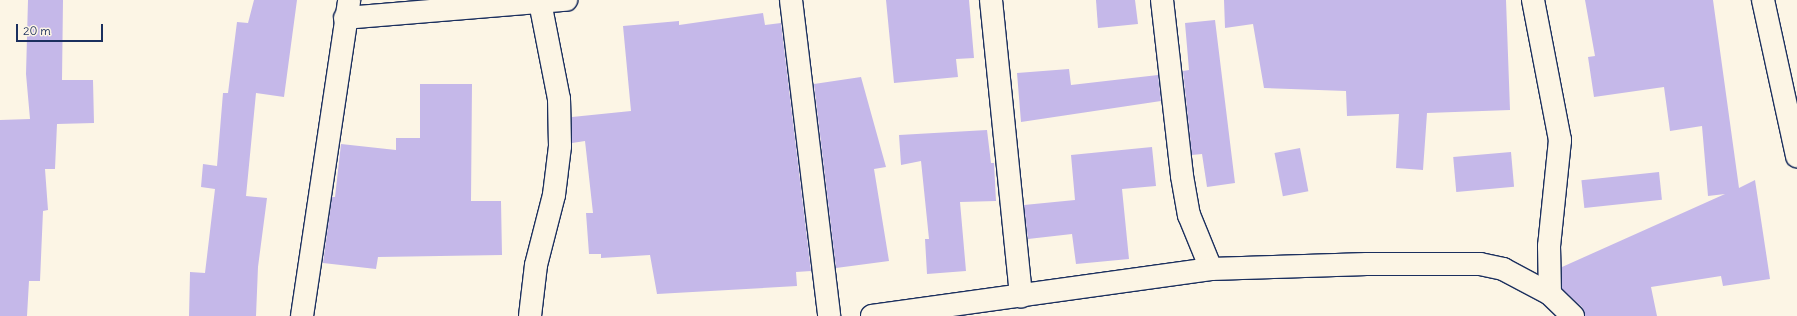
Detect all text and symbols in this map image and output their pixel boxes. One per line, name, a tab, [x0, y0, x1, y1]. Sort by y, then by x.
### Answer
scale bar	[18, 16, 105, 42]
text: 20 m	[23, 23, 51, 38]

